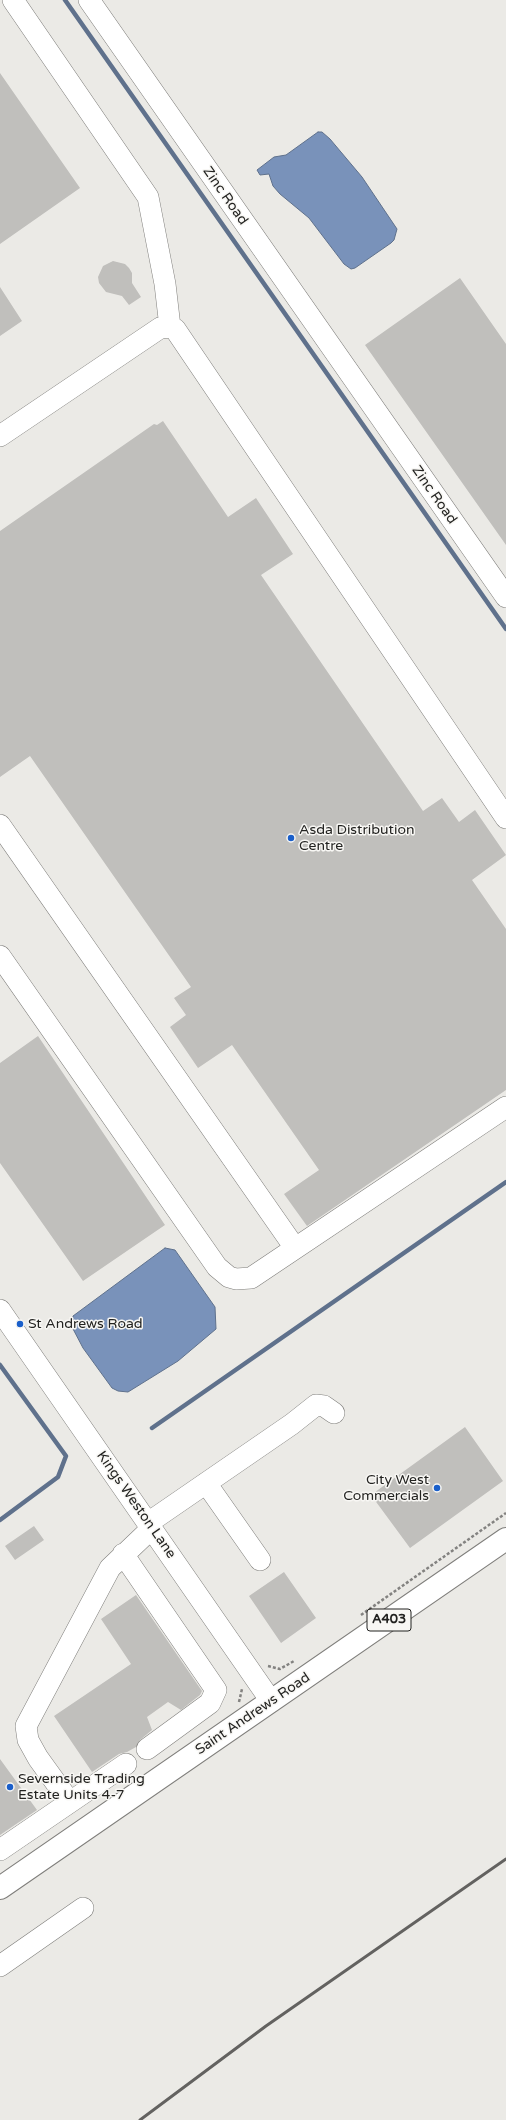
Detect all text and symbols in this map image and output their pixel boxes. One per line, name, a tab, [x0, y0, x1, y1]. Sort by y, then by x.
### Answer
street label: Zinc Road	[199, 164, 251, 228]
street label: Zinc Road	[408, 463, 460, 527]
place label: Asda Distribution Centre	[299, 822, 414, 854]
marker: Asda Distribution Centre	[286, 833, 296, 843]
place label: St Andrews Road	[28, 1316, 143, 1332]
marker: St Andrews Road	[15, 1319, 25, 1329]
street label: Kings Weston Lane	[93, 1448, 179, 1562]
place label: City West Commercials	[343, 1472, 429, 1504]
marker: City West Commercials	[432, 1483, 442, 1493]
road number: A403	[367, 1609, 411, 1631]
street label: Saint Andrews Road	[192, 1669, 314, 1759]
place label: Severnside Trading Estate Units 4-7	[18, 1771, 145, 1804]
marker: Severnside Trading Estate Units 4-7	[5, 1782, 15, 1792]

